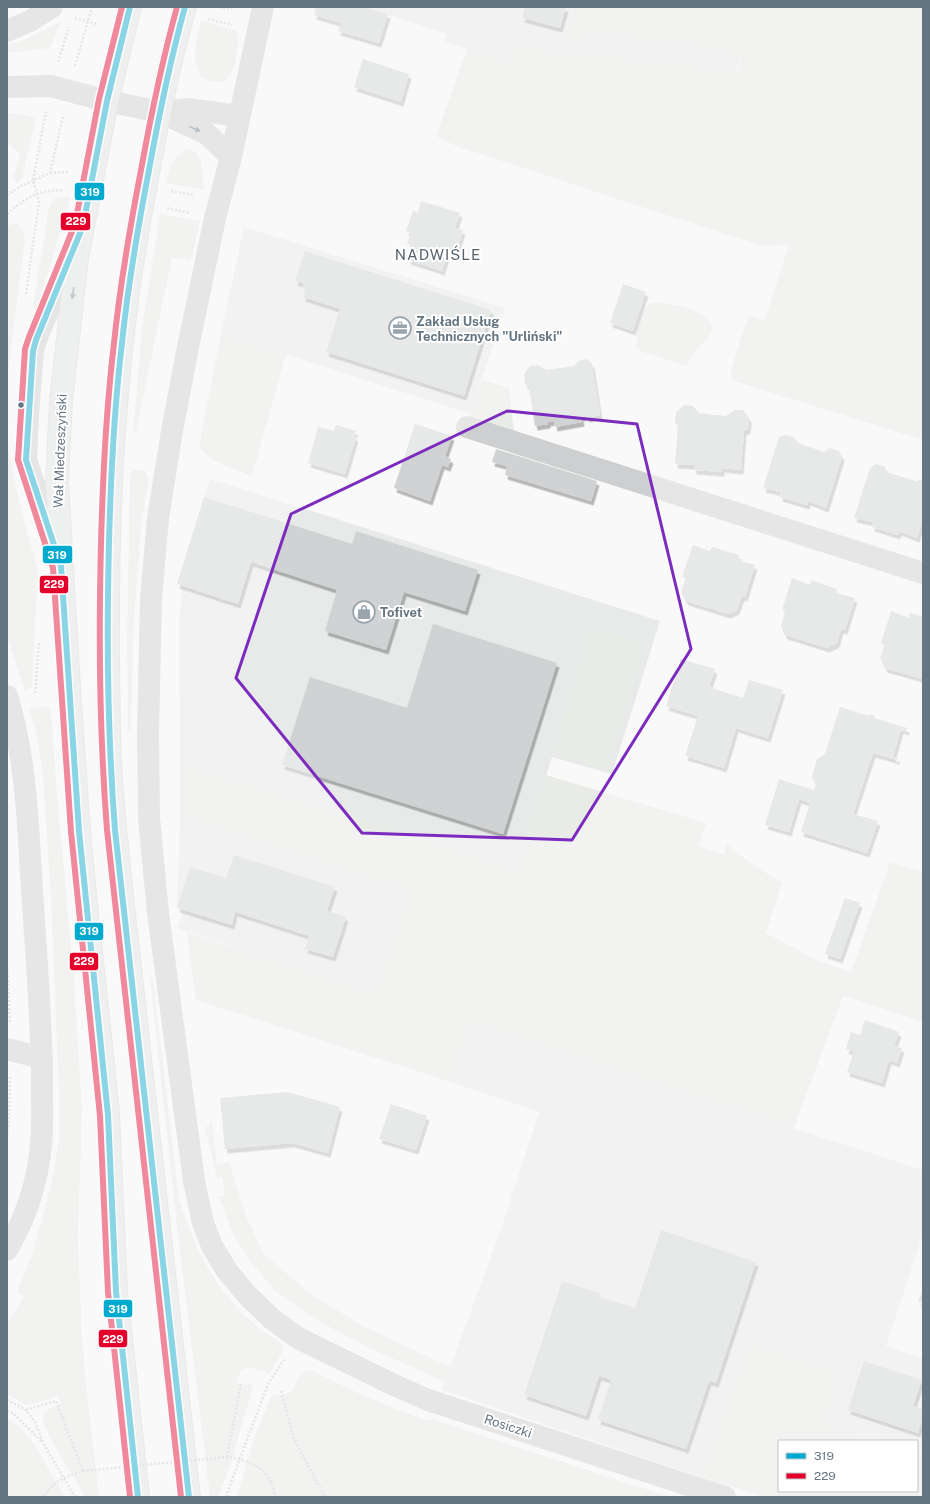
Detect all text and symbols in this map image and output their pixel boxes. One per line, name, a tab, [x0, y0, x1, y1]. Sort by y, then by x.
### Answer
one-way arrow	[190, 126, 201, 132]
line badge: 319	[74, 182, 105, 201]
text: 319	[80, 186, 100, 198]
line badge: 229	[60, 212, 91, 231]
text: 229	[65, 215, 87, 227]
district label: NADWIŚLE	[395, 245, 481, 263]
one-way arrow	[70, 287, 76, 299]
place label: Zakład Usług Technicznych "Urliński"	[416, 314, 563, 344]
office icon: Zakład Usług Technicznych "Urliński"	[387, 315, 413, 341]
street label: Wał Miedzeszyński	[51, 394, 69, 508]
unlabelled marker	[16, 400, 26, 410]
line badge: 319	[42, 545, 73, 564]
text: 319	[47, 549, 67, 561]
line badge: 229	[39, 575, 69, 594]
text: 229	[43, 578, 65, 590]
shop icon: Tofivet	[351, 599, 377, 625]
place label: Tofivet	[380, 605, 422, 620]
line badge: 319	[74, 922, 104, 941]
text: 319	[79, 925, 99, 937]
line badge: 229	[69, 952, 99, 971]
text: 229	[73, 955, 95, 967]
line badge: 319	[103, 1299, 133, 1318]
text: 319	[108, 1303, 128, 1315]
line badge: 229	[98, 1329, 128, 1348]
text: 229	[102, 1333, 124, 1345]
street label: Rosiczki	[482, 1411, 534, 1441]
legend	[778, 1440, 918, 1492]
text: 319	[814, 1449, 834, 1463]
text: 229	[814, 1469, 836, 1483]

